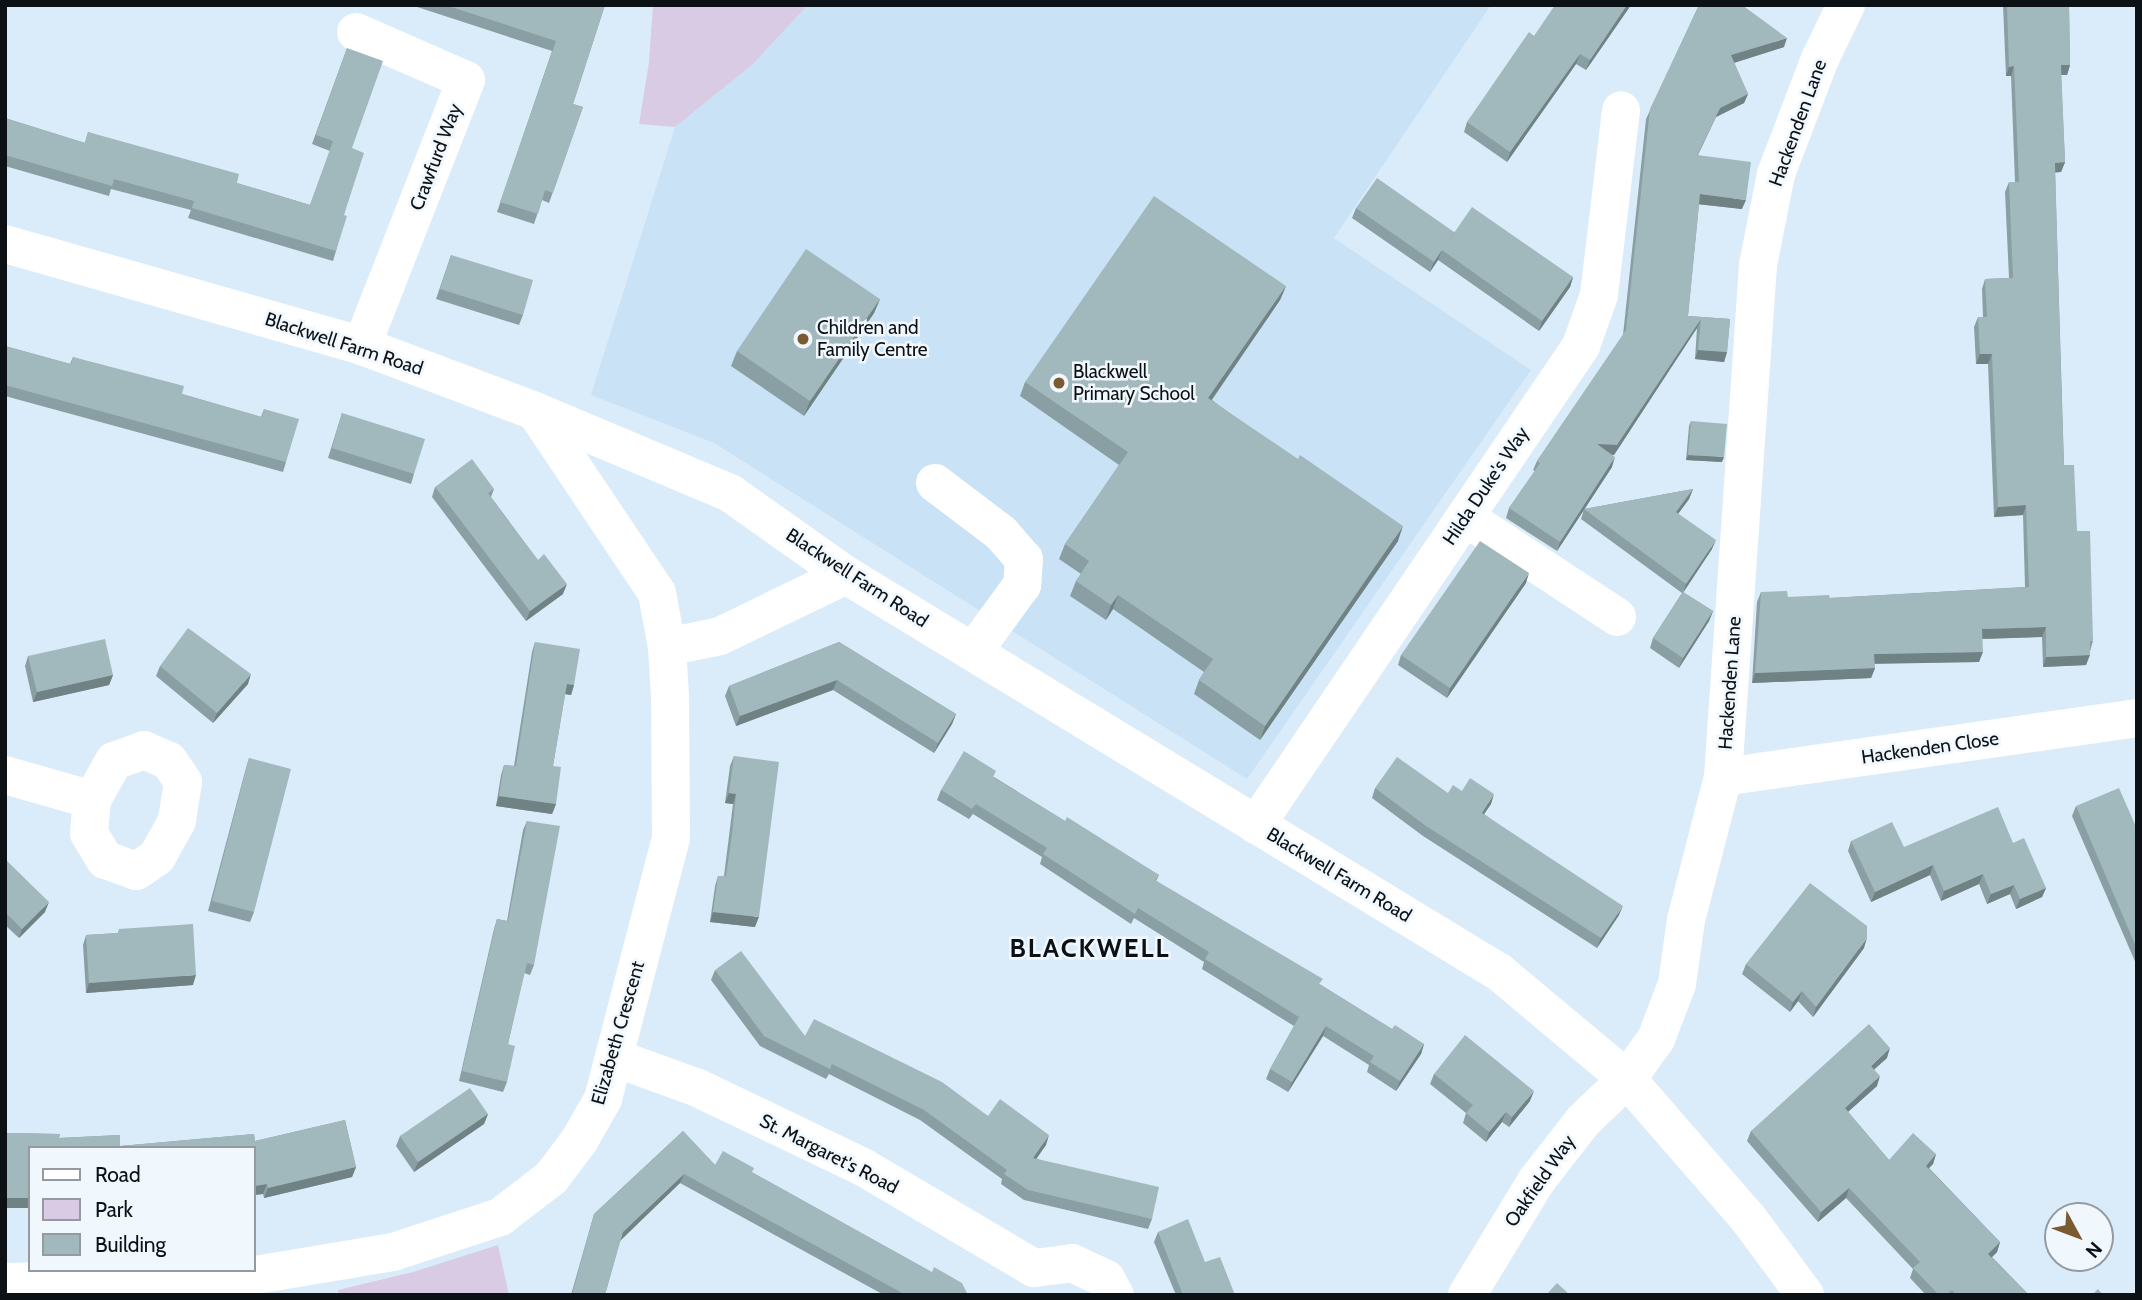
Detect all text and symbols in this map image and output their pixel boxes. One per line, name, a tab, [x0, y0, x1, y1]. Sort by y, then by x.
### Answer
street label: Hackenden Lane	[1764, 56, 1832, 190]
street label: Crawfurd Way	[405, 100, 467, 214]
street label: Blackwell Farm Road	[262, 308, 426, 380]
place label: Children and Family Centre	[817, 317, 927, 361]
marker: Children and Family Centre	[795, 331, 811, 347]
place label: Blackwell Primary School	[1073, 361, 1195, 405]
marker: Blackwell Primary School	[1051, 375, 1067, 391]
street label: Hilda Duke's Way	[1438, 423, 1534, 549]
street label: Blackwell Farm Road	[782, 524, 932, 632]
street label: Hackenden Lane	[1714, 616, 1746, 750]
street label: Hackenden Close	[1860, 727, 2000, 769]
street label: Blackwell Farm Road	[1263, 823, 1415, 927]
district label: BLACKWELL	[1011, 933, 1169, 965]
street label: Elizabeth Crescent	[587, 959, 649, 1107]
street label: St. Margaret's Road	[756, 1109, 902, 1199]
street label: Oakfield Way	[1500, 1131, 1580, 1231]
legend	[28, 1146, 256, 1272]
text: Road	[95, 1162, 141, 1187]
text: Park	[95, 1197, 133, 1222]
north arrow	[2044, 1202, 2114, 1272]
text: Building	[95, 1232, 166, 1257]
text: N	[2081, 1237, 2107, 1262]

